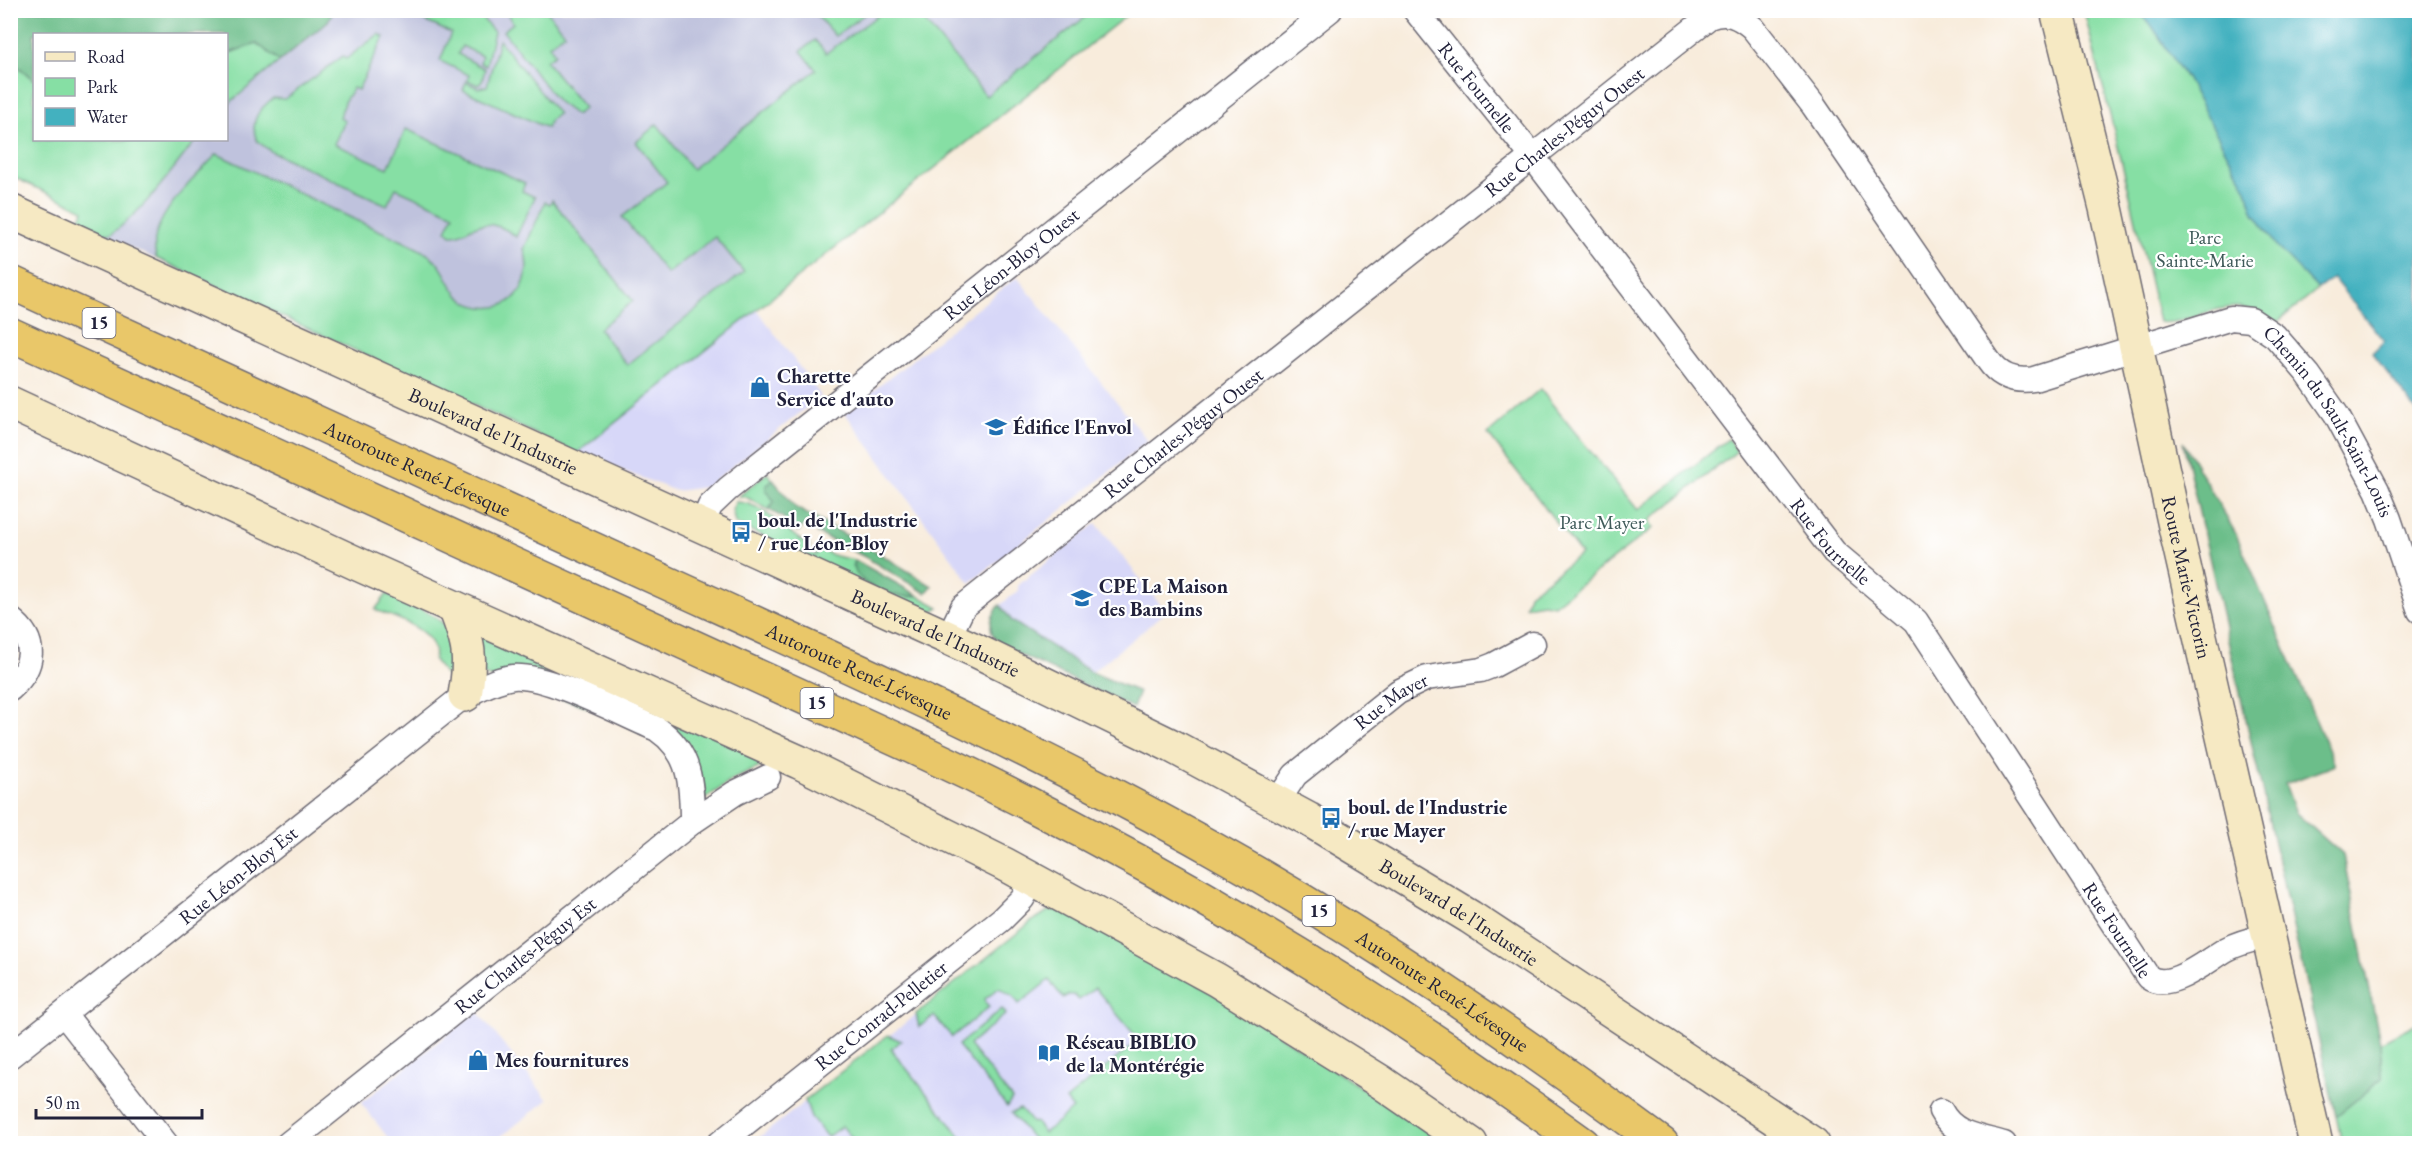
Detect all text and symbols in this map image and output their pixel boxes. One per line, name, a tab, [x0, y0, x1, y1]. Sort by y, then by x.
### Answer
legend	[33, 33, 228, 141]
street label: Rue Fournelle	[1433, 37, 1521, 138]
text: Road	[87, 45, 126, 68]
street label: Rue Charles-Péguy Ouest	[1479, 60, 1650, 203]
text: Park	[87, 75, 118, 98]
text: Water	[87, 105, 128, 128]
street label: Rue Léon-Bloy Ouest	[938, 201, 1085, 326]
park label: Parc Sainte-Marie	[2156, 224, 2254, 273]
road number: 15	[82, 308, 116, 338]
street label: Chemin du Sault-Saint-Louis	[2259, 319, 2400, 521]
street label: Rue Charles-Péguy Ouest	[1098, 361, 1269, 504]
place label: Charette Service d'auto	[777, 363, 894, 412]
shop icon: Charette Service d'auto	[748, 375, 772, 399]
street label: Boulevard de l'Industrie	[405, 381, 582, 481]
street label: Autoroute René-Lévesque	[319, 414, 515, 523]
place label: Édifice l'Envol	[1013, 414, 1132, 440]
school or university icon: Édifice l'Envol	[984, 415, 1008, 439]
street label: Rue Fournelle	[1784, 493, 1877, 591]
street label: Route Marie-Victorin	[2156, 493, 2218, 662]
place label: boul. de l'Industrie / rue Léon-Bloy	[758, 507, 917, 556]
park label: Parc Mayer	[1560, 509, 1645, 535]
bus stop icon: boul. de l'Industrie / rue Léon-Bloy	[729, 520, 753, 544]
place label: CPE La Maison des Bambins	[1099, 573, 1228, 622]
street label: Boulevard de l'Industrie	[847, 582, 1024, 683]
school or university icon: CPE La Maison des Bambins	[1070, 586, 1094, 610]
street label: Autoroute René-Lévesque	[761, 616, 957, 726]
street label: Rue Mayer	[1348, 666, 1432, 735]
road number: 15	[800, 688, 834, 718]
place label: boul. de l'Industrie / rue Mayer	[1348, 794, 1507, 843]
bus stop icon: boul. de l'Industrie / rue Mayer	[1319, 806, 1343, 830]
street label: Rue Léon-Bloy Est	[173, 820, 303, 930]
street label: Boulevard de l'Industrie	[1375, 852, 1544, 972]
street label: Rue Fournelle	[2077, 877, 2158, 983]
street label: Rue Charles-Péguy Est	[449, 890, 602, 1020]
road number: 15	[1302, 896, 1336, 926]
street label: Autoroute René-Lévesque	[1350, 923, 1534, 1058]
street label: Rue Conrad-Pelletier	[809, 954, 953, 1076]
place label: Réseau BIBLIO de la Montérégie	[1066, 1029, 1204, 1078]
library icon: Réseau BIBLIO de la Montérégie	[1037, 1041, 1061, 1065]
place label: Mes fournitures	[495, 1047, 629, 1073]
shop icon: Mes fournitures	[466, 1048, 490, 1072]
scale bar	[36, 1082, 202, 1120]
text: 50 m	[45, 1091, 80, 1114]

